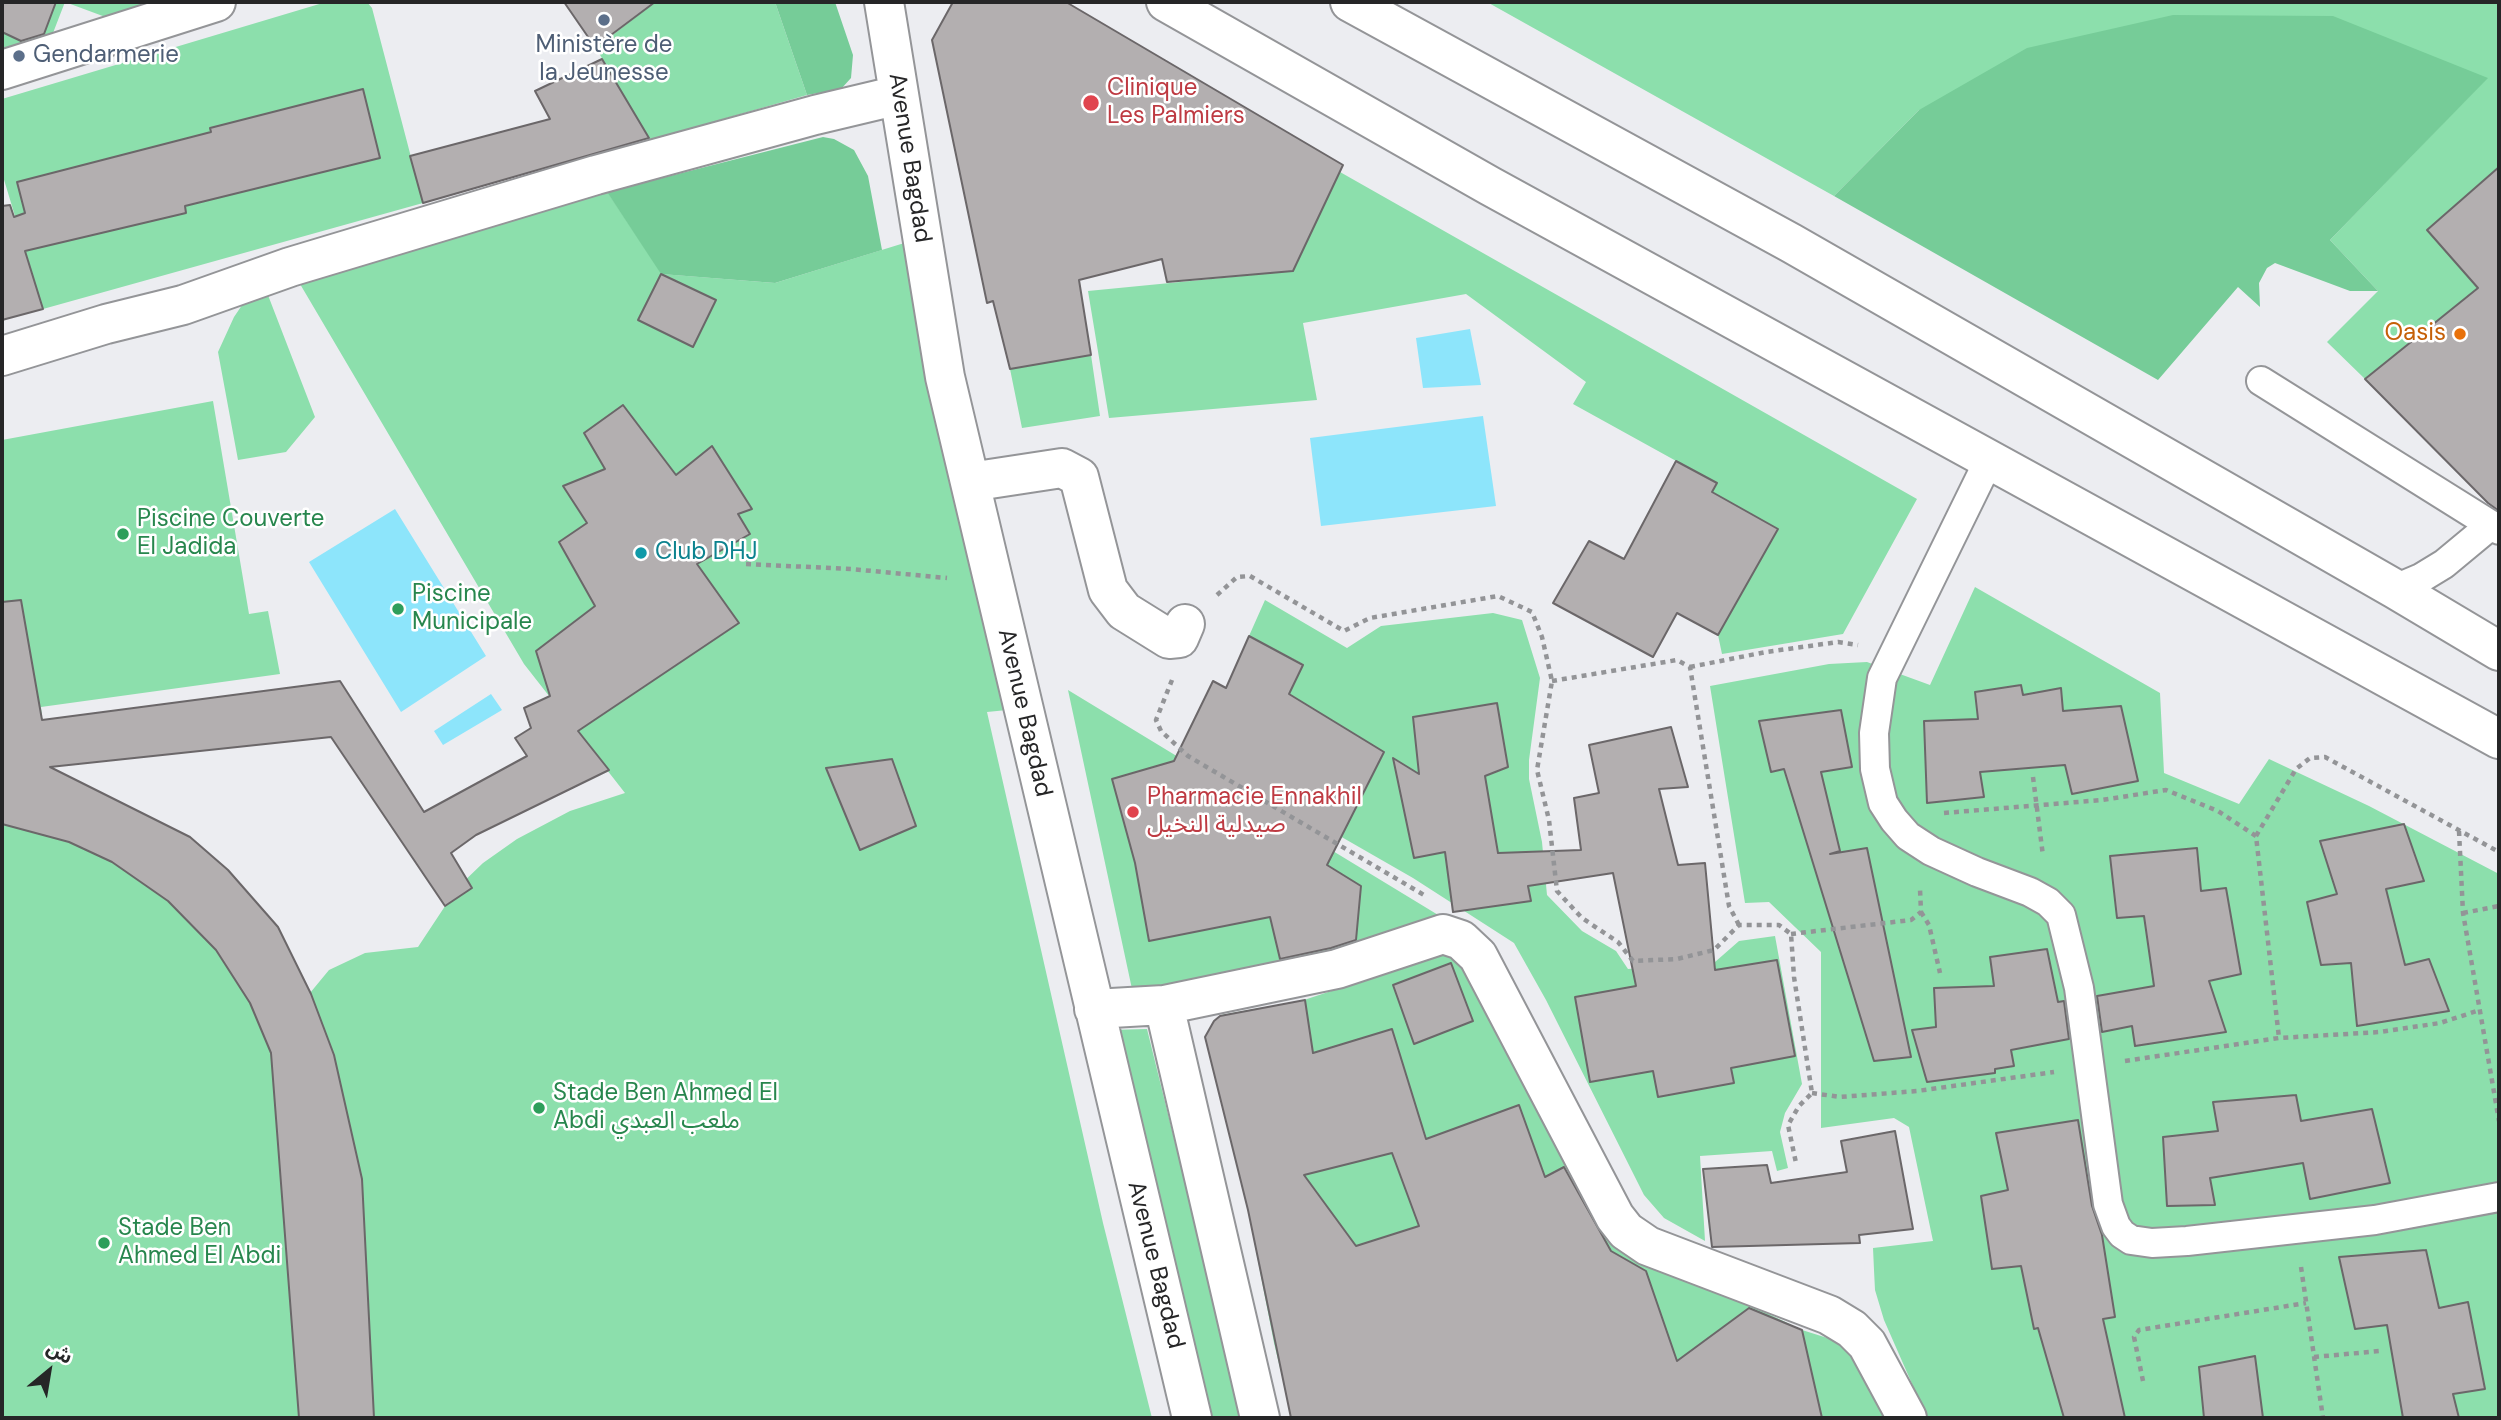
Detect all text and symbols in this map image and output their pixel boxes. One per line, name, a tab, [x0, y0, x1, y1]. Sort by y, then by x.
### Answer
marker: Ministère de la Jeunesse	[596, 12, 612, 28]
place label: Ministère de la Jeunesse	[536, 32, 672, 88]
place label: Gendarmerie	[33, 42, 179, 70]
marker: Gendarmerie	[11, 48, 27, 64]
street label: Avenue Bagdad	[881, 71, 937, 245]
place label: Clinique Les Palmiers	[1107, 75, 1245, 131]
marker: Clinique Les Palmiers	[1081, 93, 1101, 113]
place label: Oasis	[2385, 320, 2446, 348]
marker: Oasis	[2452, 326, 2468, 342]
place label: Piscine Couverte El Jadida	[137, 506, 324, 562]
marker: Piscine Couverte El Jadida	[115, 526, 131, 542]
place label: Club DHJ	[655, 539, 758, 567]
marker: Club DHJ	[633, 545, 649, 561]
place label: Piscine Municipale	[412, 581, 532, 637]
marker: Piscine Municipale	[390, 601, 406, 617]
street label: Avenue Bagdad	[991, 626, 1057, 800]
place label: Pharmacie Ennakhil صيدلية النخيل	[1147, 784, 1362, 840]
marker: Pharmacie Ennakhil صيدلية النخيل	[1125, 804, 1141, 820]
place label: Stade Ben Ahmed El Abdi ملعب العبدي	[553, 1080, 778, 1136]
marker: Stade Ben Ahmed El Abdi ملعب العبدي	[531, 1100, 547, 1116]
street label: Avenue Bagdad	[1120, 1178, 1190, 1352]
place label: Stade Ben Ahmed El Abdi	[118, 1215, 281, 1271]
marker: Stade Ben Ahmed El Abdi	[96, 1235, 112, 1251]
text: ش	[42, 1335, 77, 1370]
north arrow	[14, 1336, 84, 1406]

